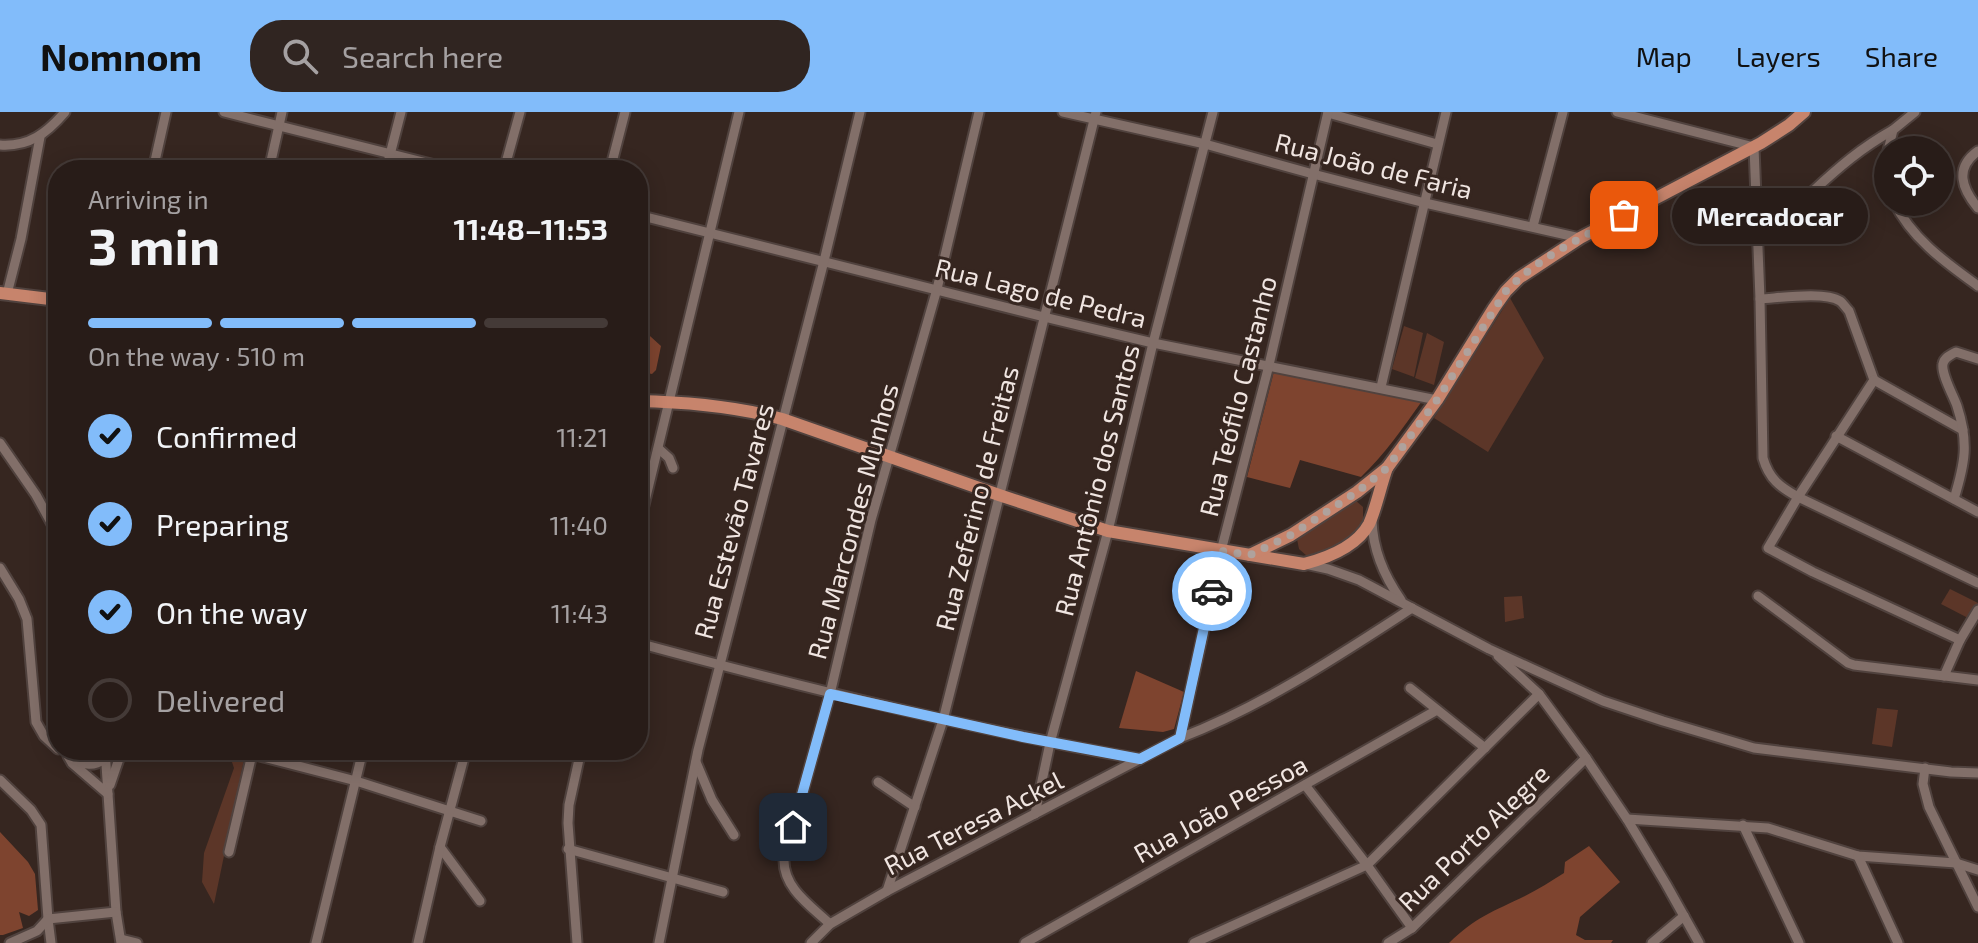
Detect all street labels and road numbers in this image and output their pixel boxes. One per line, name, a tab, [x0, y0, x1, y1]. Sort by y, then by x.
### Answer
street label: Rua João de Faria	[1272, 125, 1476, 205]
street label: Rua Lago de Pedra	[932, 251, 1150, 333]
street label: Rua Teófilo Castanho	[1192, 273, 1282, 519]
street label: Rua Antônio dos Santos	[1047, 341, 1145, 619]
street label: Rua Zeferino de Freitas	[928, 362, 1024, 634]
street label: Rua Marcondes Munhos	[800, 380, 904, 662]
street label: Rua Estevão Tavares	[687, 400, 779, 642]
street label: Rua João Pessoa	[1128, 748, 1312, 868]
street label: Rua Porto Alegre	[1391, 757, 1555, 917]
street label: Rua Teresa Ackel	[878, 763, 1068, 880]

